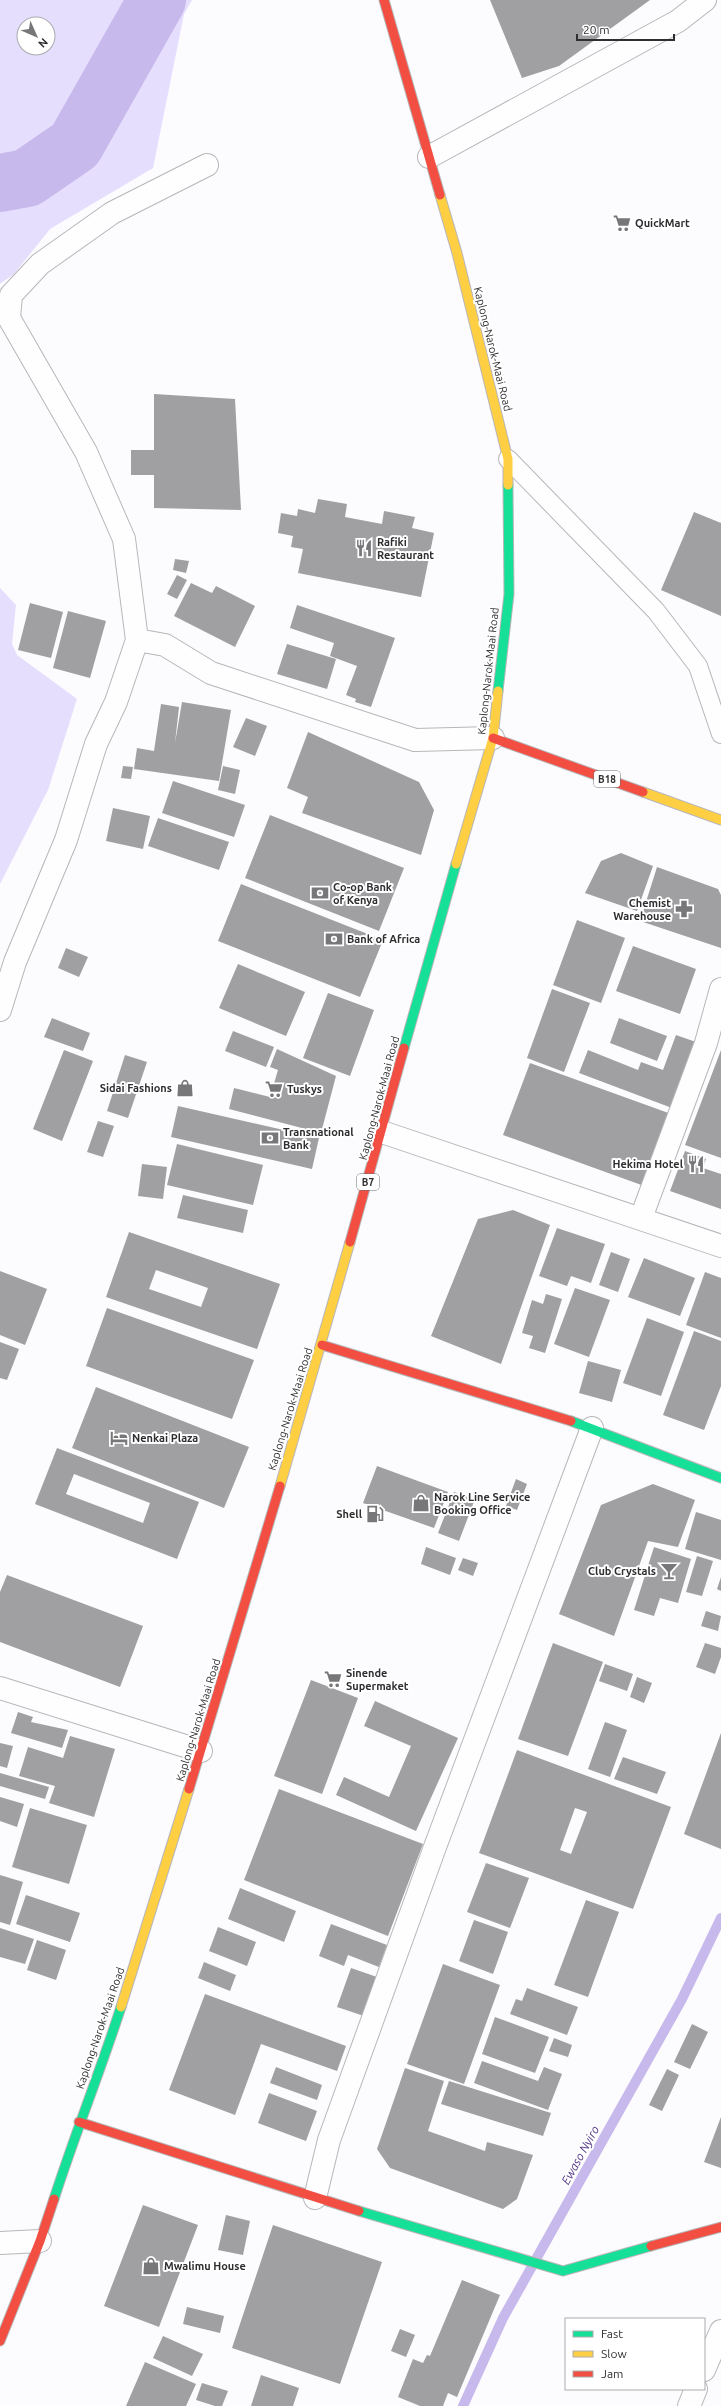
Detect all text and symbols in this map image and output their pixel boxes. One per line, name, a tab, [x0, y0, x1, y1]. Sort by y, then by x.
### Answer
north arrow	[16, 16, 56, 56]
scale bar	[577, 16, 674, 42]
text: 20 m	[583, 23, 610, 36]
text: N	[36, 36, 50, 50]
supermarket icon: QuickMart	[612, 213, 632, 233]
place label: QuickMart	[635, 217, 690, 229]
street label: Kaplong-Narok-Maai Road	[472, 285, 514, 413]
place label: Rafiki Restaurant	[377, 536, 434, 561]
restaurant icon: Rafiki Restaurant	[354, 538, 374, 558]
street label: Kaplong-Narok-Maai Road	[475, 607, 501, 735]
road number: B18	[594, 771, 620, 787]
place label: Co-op Bank of Kenya	[333, 881, 393, 906]
bank icon: Co-op Bank of Kenya	[310, 883, 330, 903]
place label: Chemist Warehouse	[613, 897, 671, 922]
pharmacy icon: Chemist Warehouse	[674, 899, 694, 919]
bank icon: Bank of Africa	[324, 929, 344, 949]
place label: Bank of Africa	[347, 933, 420, 945]
street label: Kaplong-Narok-Maai Road	[357, 1035, 401, 1161]
shop icon: Sidai Fashions	[175, 1078, 195, 1098]
supermarket icon: Tuskys	[264, 1079, 284, 1099]
place label: Sidai Fashions	[100, 1082, 172, 1094]
place label: Tuskys	[287, 1083, 322, 1095]
place label: Transnational Bank	[283, 1126, 354, 1151]
bank icon: Transnational Bank	[260, 1128, 280, 1148]
restaurant icon: Hekima Hotel	[686, 1154, 706, 1174]
place label: Hekima Hotel	[613, 1158, 684, 1170]
road number: B7	[357, 1174, 379, 1190]
street label: Kaplong-Narok-Maai Road	[266, 1346, 314, 1472]
hotel icon: Nenkai Plaza	[109, 1428, 129, 1448]
place label: Nenkai Plaza	[132, 1432, 198, 1444]
place label: Narok Line Service Booking Office	[434, 1491, 530, 1516]
shop icon: Narok Line Service Booking Office	[411, 1493, 431, 1513]
fuel station icon: Shell	[365, 1504, 385, 1524]
place label: Shell	[336, 1508, 363, 1520]
bar icon: Club Crystals	[659, 1561, 679, 1581]
place label: Club Crystals	[588, 1565, 656, 1577]
street label: Kaplong-Narok-Maai Road	[174, 1657, 222, 1783]
place label: Sinende Supermaket	[346, 1667, 409, 1692]
supermarket icon: Sinende Supermaket	[323, 1669, 343, 1689]
street label: Kaplong-Narok-Maai Road	[74, 1966, 126, 2090]
water label: Ewaso Nyiro	[559, 2123, 602, 2186]
shop icon: Mwalimu House	[141, 2256, 161, 2276]
place label: Mwalimu House	[164, 2260, 246, 2272]
legend	[565, 2318, 705, 2390]
text: Fast	[601, 2327, 623, 2340]
text: Slow	[601, 2347, 627, 2360]
text: Jam	[601, 2367, 623, 2380]

